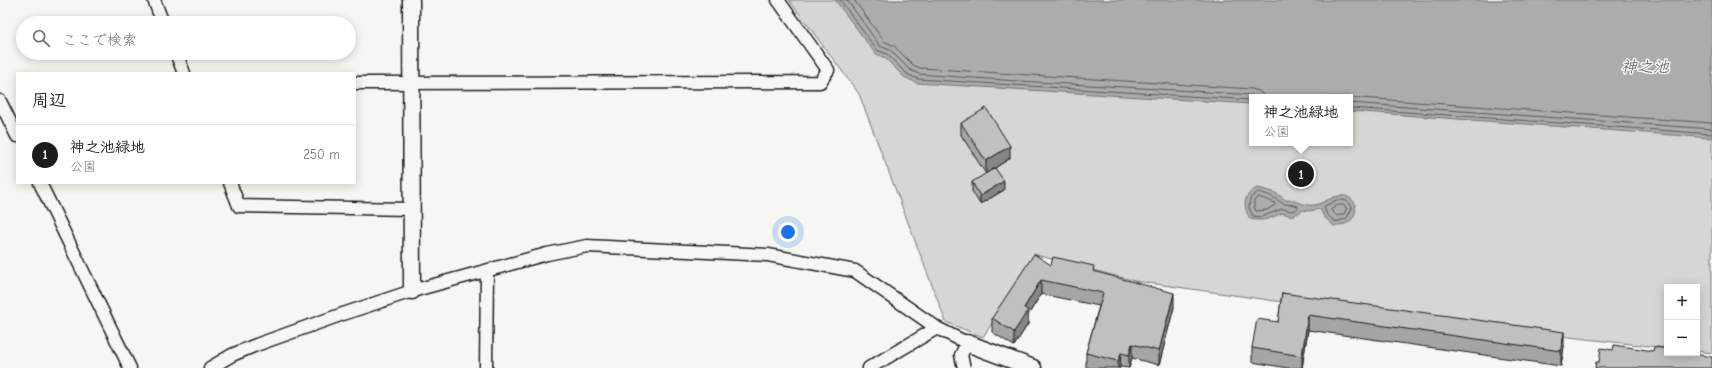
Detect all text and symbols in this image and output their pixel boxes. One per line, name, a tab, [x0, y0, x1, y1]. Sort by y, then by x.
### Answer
search box	[16, 16, 356, 60]
icon: search	[30, 27, 52, 49]
text: ここで検索	[62, 31, 137, 49]
water label: 神之池	[1621, 58, 1670, 76]
text: 周辺	[32, 91, 66, 110]
popup	[1249, 94, 1353, 146]
text: 神之池緑地	[1263, 103, 1339, 121]
text: 公園	[1263, 124, 1290, 139]
text: 神之池緑地	[70, 138, 145, 156]
text: 1	[42, 147, 48, 162]
text: 250 m	[303, 147, 340, 162]
text: 公園	[70, 159, 96, 174]
pin: 1	[1288, 159, 1314, 189]
your location	[778, 222, 798, 242]
map controls	[1664, 284, 1700, 356]
button: +	[1664, 284, 1700, 320]
button: −	[1664, 320, 1700, 356]

